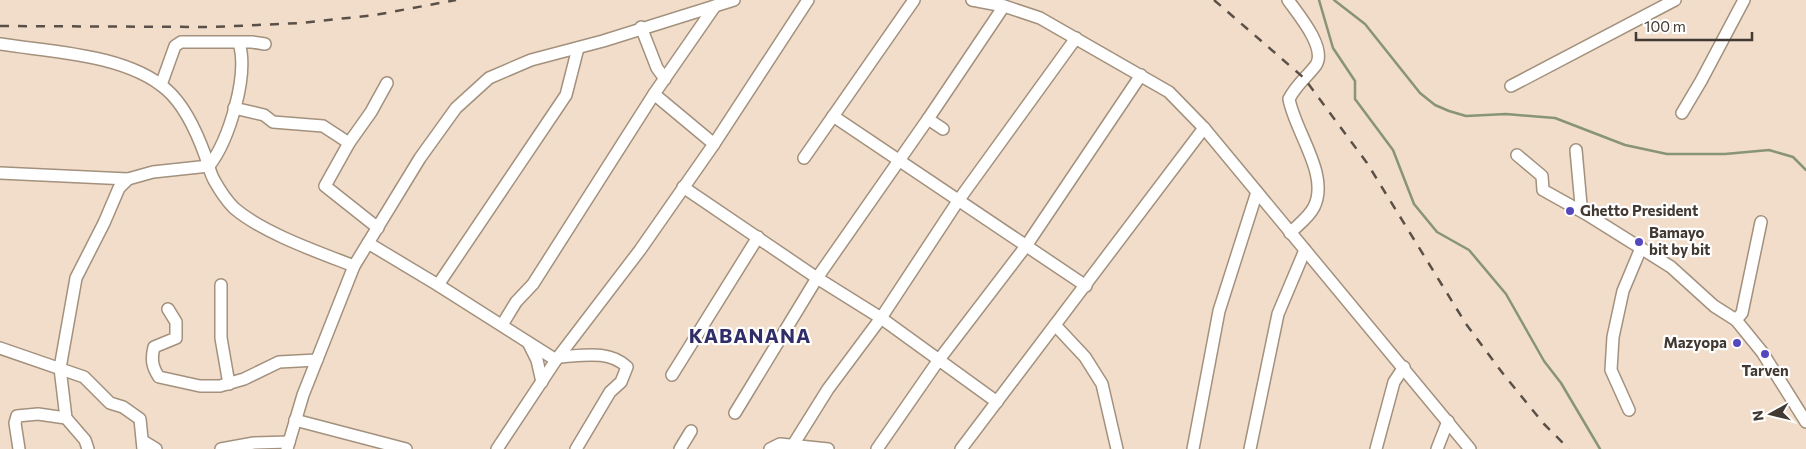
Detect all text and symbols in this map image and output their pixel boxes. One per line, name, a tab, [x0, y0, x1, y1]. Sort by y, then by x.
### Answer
scale bar	[1636, 10, 1752, 42]
text: 100 m	[1644, 17, 1686, 35]
place label: Ghetto President	[1580, 201, 1698, 219]
marker: Ghetto President	[1564, 205, 1576, 217]
place label: Bamayo bit by bit	[1649, 223, 1710, 258]
marker: Bamayo bit by bit	[1633, 236, 1645, 248]
district label: KABANANA	[689, 323, 811, 347]
place label: Mazyopa	[1663, 333, 1727, 351]
marker: Mazyopa	[1731, 337, 1743, 349]
marker: Tarven	[1759, 348, 1771, 360]
place label: Tarven	[1741, 361, 1789, 379]
north arrow	[1746, 389, 1796, 439]
text: N	[1748, 409, 1767, 422]

